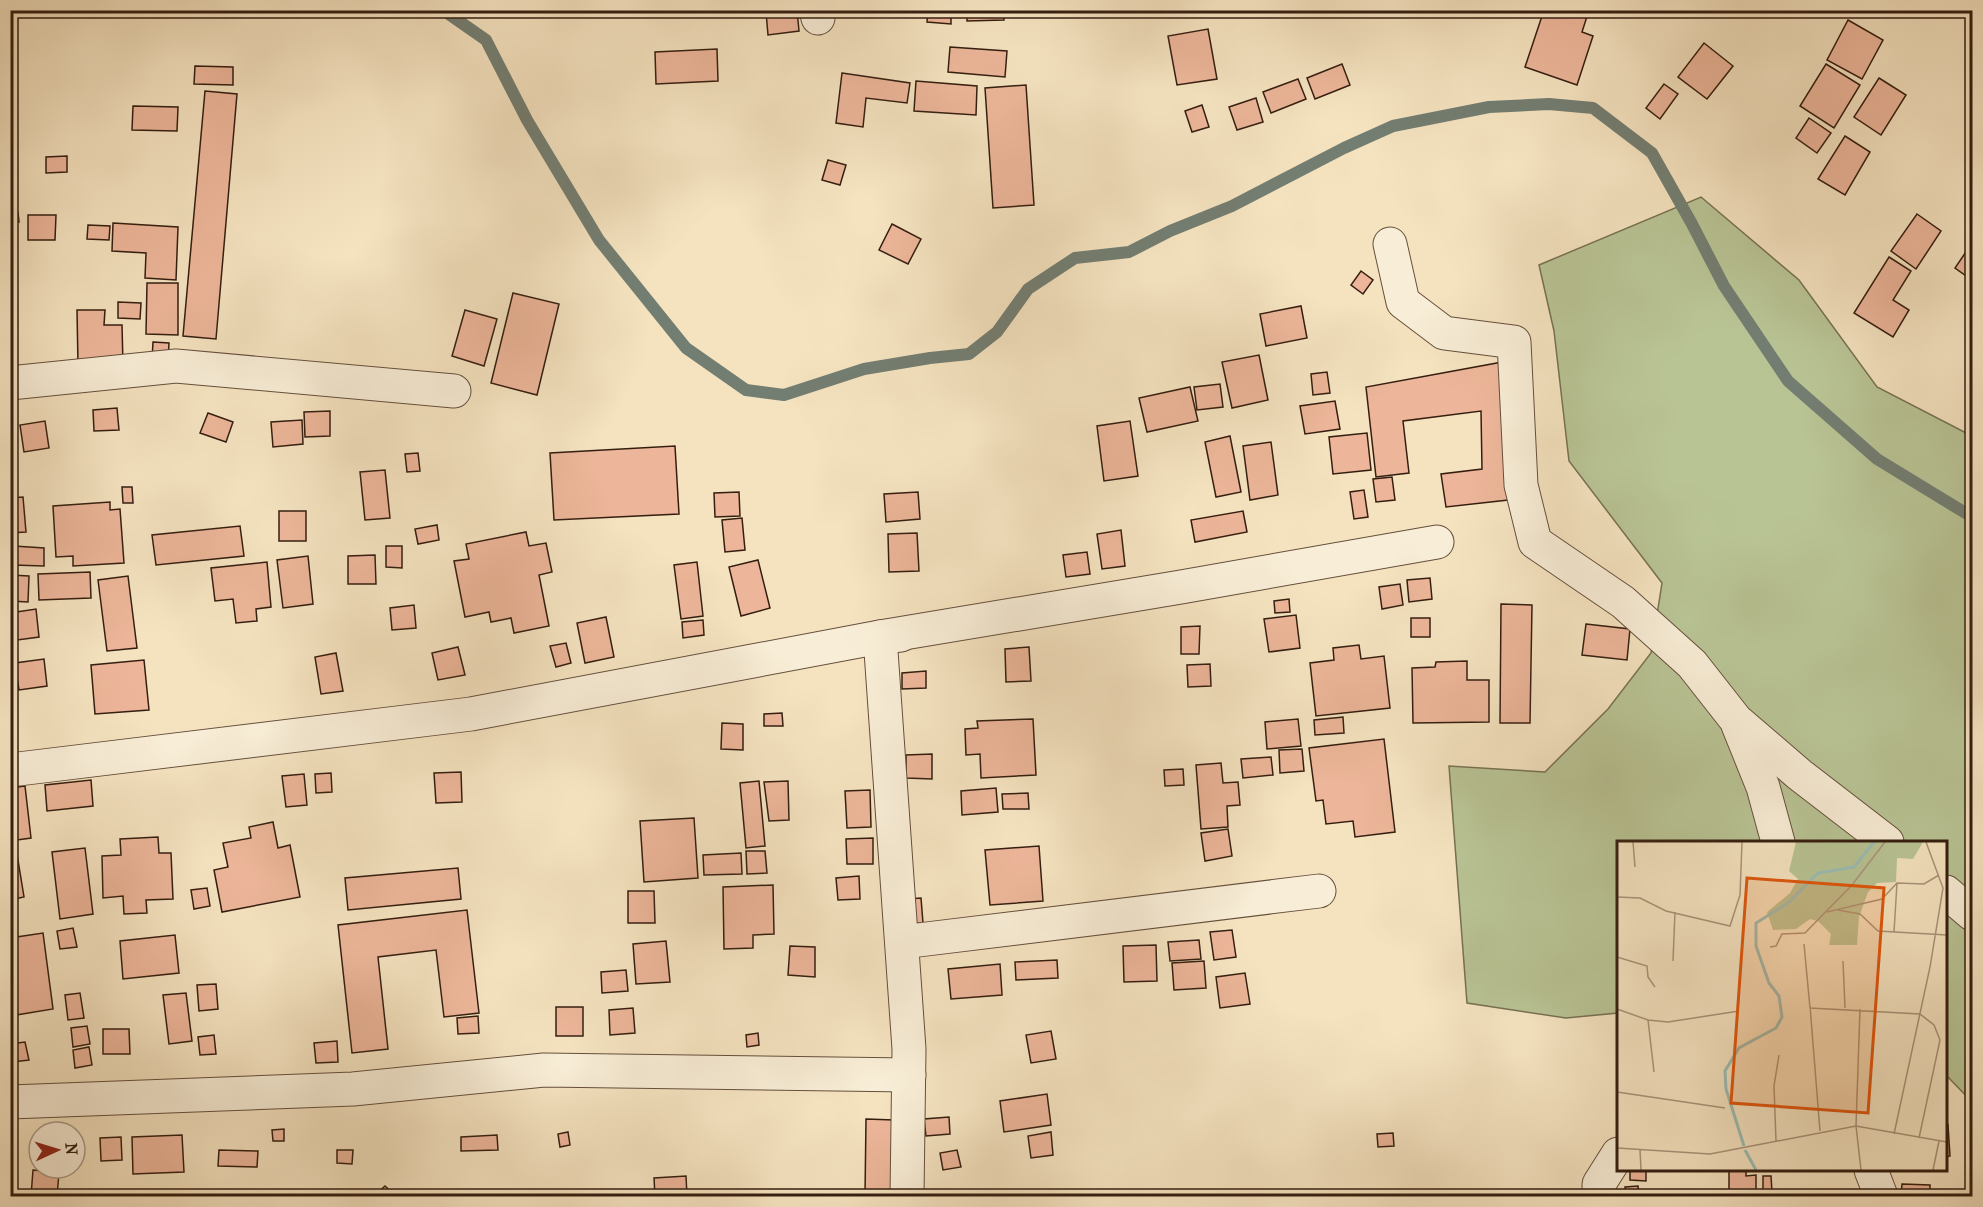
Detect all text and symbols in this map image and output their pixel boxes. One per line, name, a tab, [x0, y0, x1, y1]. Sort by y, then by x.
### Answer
inset map	[1617, 841, 1947, 1171]
north arrow	[27, 1120, 87, 1180]
text: N	[62, 1142, 81, 1157]

